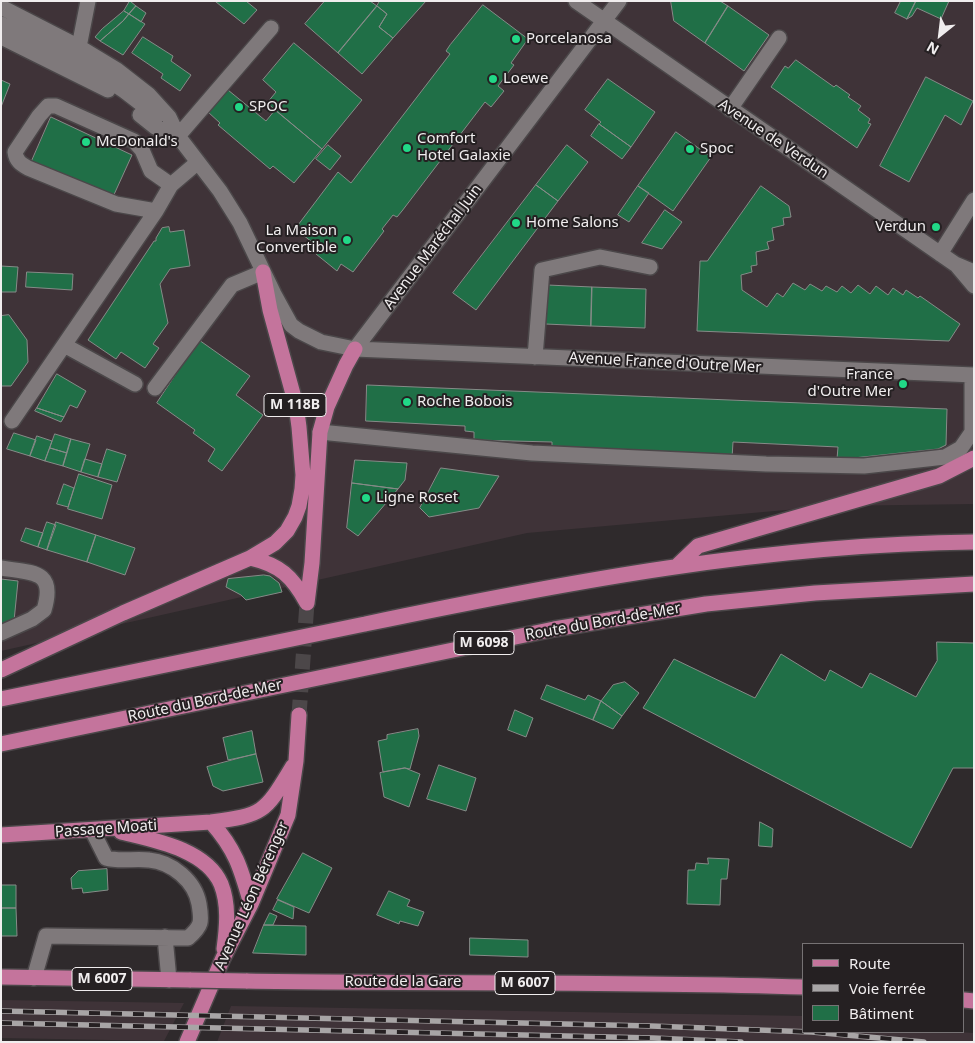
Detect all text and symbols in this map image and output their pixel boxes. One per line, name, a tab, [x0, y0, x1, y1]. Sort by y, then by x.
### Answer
north arrow	[915, 10, 965, 60]
place label: Porcelanosa	[526, 30, 612, 48]
marker: Porcelanosa	[510, 33, 522, 45]
text: N	[923, 37, 942, 60]
place label: Loewe	[503, 70, 548, 88]
marker: Loewe	[487, 73, 499, 85]
street label: Avenue de Verdun	[715, 95, 831, 183]
place label: SPOC	[249, 98, 288, 116]
marker: SPOC	[233, 101, 245, 113]
place label: Comfort Hotel Galaxie	[417, 130, 511, 165]
place label: McDonald's	[96, 133, 178, 151]
marker: McDonald's	[80, 136, 92, 148]
place label: Spoc	[700, 140, 734, 158]
marker: Comfort Hotel Galaxie	[401, 142, 413, 154]
marker: Spoc	[684, 143, 696, 155]
street label: Avenue Maréchal Juin	[380, 181, 486, 313]
place label: Home Salons	[526, 214, 619, 232]
marker: Home Salons	[510, 217, 522, 229]
place label: Verdun	[875, 218, 926, 236]
marker: Verdun	[930, 221, 942, 233]
place label: La Maison Convertible	[256, 222, 337, 257]
marker: La Maison Convertible	[341, 234, 353, 246]
street label: Avenue France d'Outre Mer	[568, 349, 762, 377]
place label: France d'Outre Mer	[807, 366, 893, 401]
marker: France d'Outre Mer	[897, 378, 909, 390]
place label: Roche Bobois	[417, 393, 512, 411]
road number: M 118B	[264, 394, 326, 416]
marker: Roche Bobois	[401, 396, 413, 408]
place label: Ligne Roset	[376, 489, 458, 507]
marker: Ligne Roset	[360, 492, 372, 504]
street label: Route du Bord-de-Mer	[524, 599, 682, 645]
road number: M 6098	[454, 632, 514, 654]
street label: Route du Bord-de-Mer	[126, 676, 284, 726]
street label: Passage Moati	[54, 816, 158, 842]
street label: Avenue Léon Bérenger	[211, 819, 293, 973]
legend	[802, 943, 965, 1033]
text: Route	[849, 953, 891, 973]
road number: M 6007	[72, 968, 132, 991]
road number: M 6007	[495, 971, 555, 994]
street label: Route de la Gare	[345, 973, 461, 991]
text: Voie ferrée	[849, 978, 926, 998]
text: Bâtiment	[849, 1003, 914, 1023]

